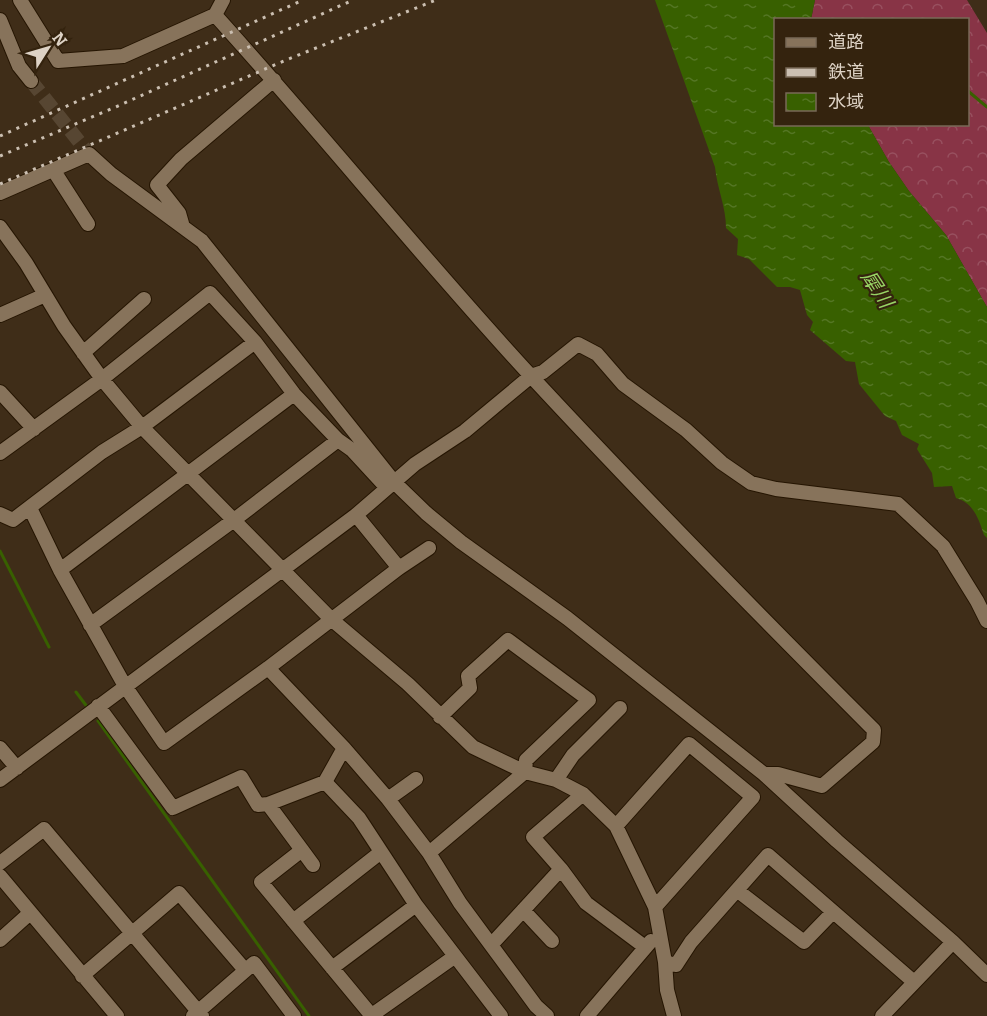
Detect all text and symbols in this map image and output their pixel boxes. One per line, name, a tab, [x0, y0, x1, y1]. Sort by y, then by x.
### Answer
north arrow	[18, 18, 78, 78]
legend	[774, 18, 969, 126]
text: N	[48, 29, 71, 50]
text: 道路	[828, 31, 864, 53]
text: 鉄道	[828, 61, 864, 83]
text: 水域	[828, 91, 864, 113]
water label: 犀川	[856, 266, 899, 314]

